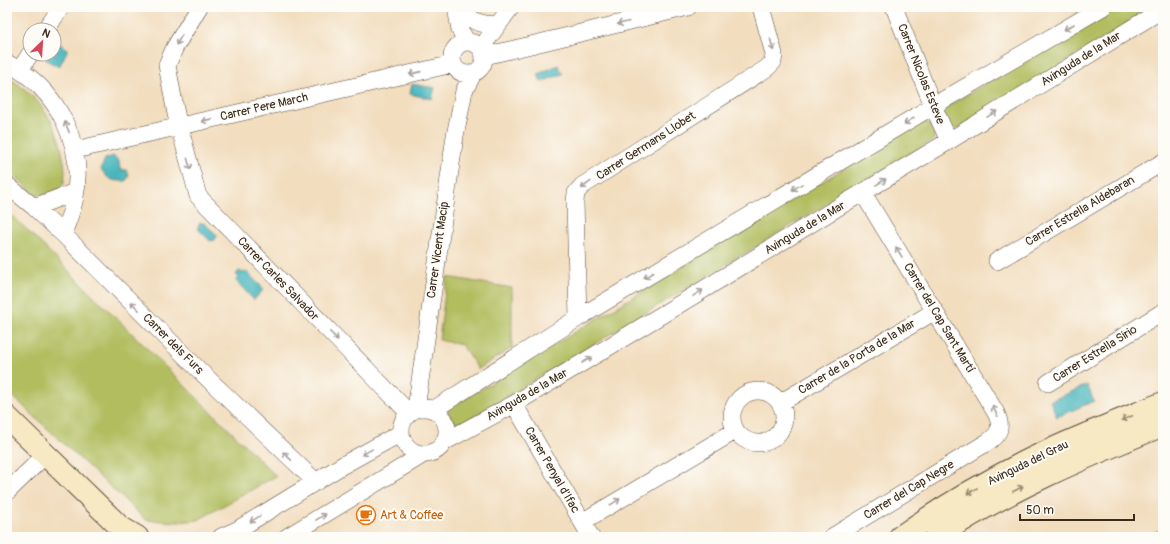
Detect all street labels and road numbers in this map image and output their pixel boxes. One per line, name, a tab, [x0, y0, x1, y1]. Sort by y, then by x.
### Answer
street label: Carrer Nicolas Esteve	[894, 22, 948, 126]
street label: Avinguda de la Mar	[1038, 28, 1124, 90]
street label: Carrer Pere March	[219, 90, 310, 124]
street label: Carrer Germans Llobet	[594, 108, 699, 184]
street label: Carrer Estrella Aldebaran	[1023, 172, 1137, 250]
street label: Avinguda de la Mar	[762, 198, 849, 258]
street label: Carrer Vicent Macip	[424, 200, 452, 299]
street label: Carrer Carles Salvador	[234, 234, 322, 325]
street label: Carrer del Cap Sant Martí	[900, 260, 978, 376]
street label: Carrer dels Furs	[139, 310, 207, 378]
street label: Carrer de la Porta de la Mar	[796, 316, 919, 398]
street label: Carrer Estrella Sirio	[1050, 322, 1140, 386]
street label: Avinguda de la Mar	[484, 365, 571, 424]
street label: Carrer Penyal d'Ifac	[521, 424, 583, 516]
street label: Avinguda del Grau	[985, 437, 1071, 489]
street label: Carrer del Cap Negre	[861, 457, 957, 523]

